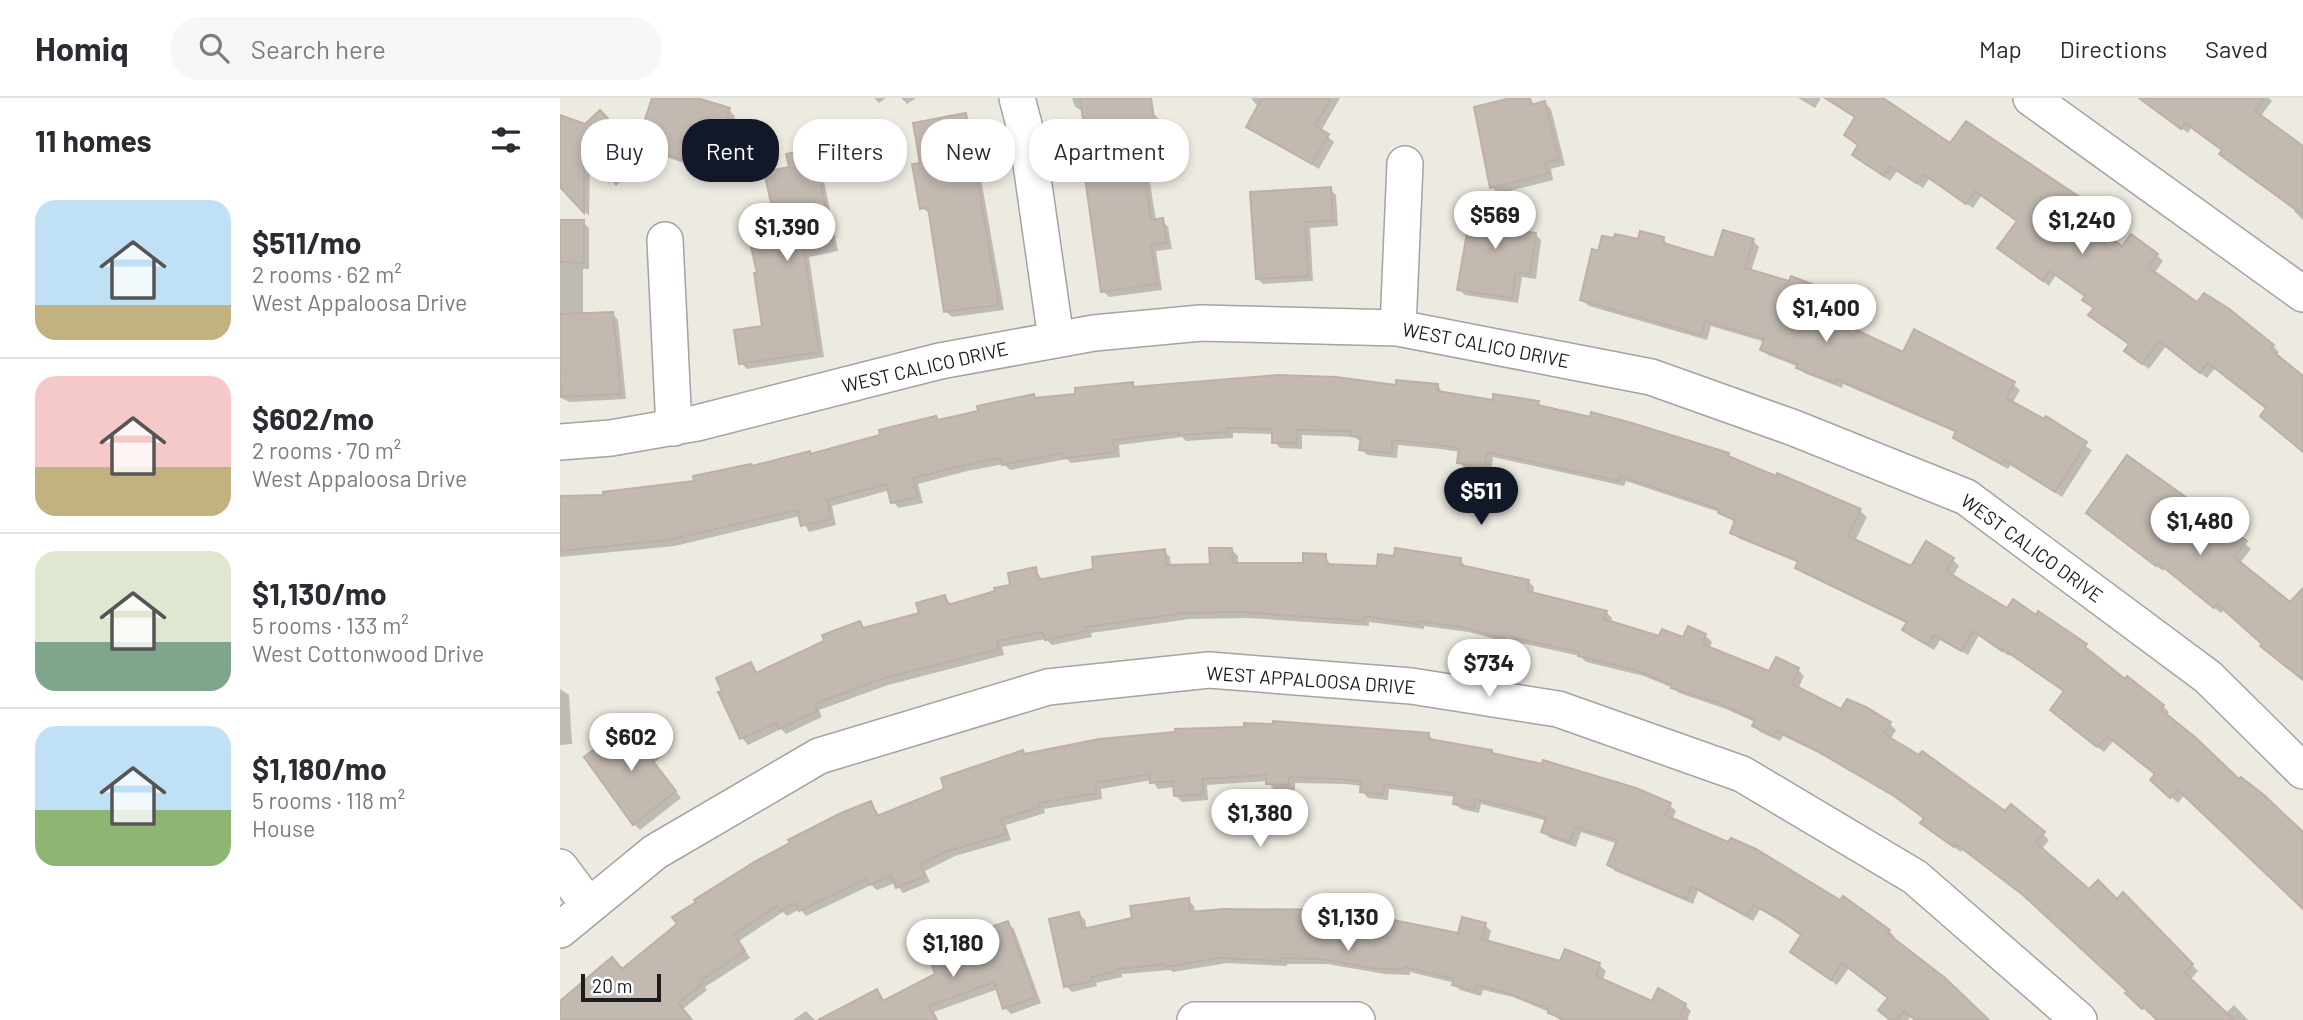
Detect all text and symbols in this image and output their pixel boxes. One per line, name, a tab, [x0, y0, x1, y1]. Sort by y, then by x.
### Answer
search box	[171, 17, 661, 80]
text: Homiq	[35, 28, 129, 68]
icon: search	[195, 29, 233, 67]
text: Search here	[251, 33, 386, 64]
text: Map	[1979, 34, 2022, 63]
text: Directions	[2060, 34, 2167, 63]
text: Saved	[2205, 34, 2268, 63]
chip: Buy	[581, 119, 668, 182]
chip: Rent	[682, 119, 779, 182]
chip: Filters	[793, 119, 907, 182]
chip: New	[921, 119, 1015, 182]
chip: Apartment	[1029, 119, 1189, 182]
icon: filters	[487, 121, 525, 159]
text: 11 homes	[35, 122, 152, 158]
pin: $569	[1454, 192, 1536, 251]
pin: $1,240	[2025, 197, 2139, 256]
text: $569	[1470, 200, 1520, 228]
pin: $1,390	[730, 204, 844, 263]
text: $1,240	[2048, 205, 2116, 233]
text: $1,390	[754, 212, 820, 240]
text: $511/mo	[252, 224, 361, 260]
icon: home	[91, 228, 175, 312]
text: 2 rooms · 62 m²	[252, 260, 402, 288]
pin: $1,400	[1769, 285, 1883, 344]
text: West Appaloosa Drive	[252, 288, 467, 316]
text: $1,400	[1792, 293, 1860, 321]
street label: WEST CALICO DRIVE	[1401, 317, 1572, 372]
street label: WEST CALICO DRIVE	[840, 336, 1010, 397]
text: $602/mo	[252, 400, 374, 436]
icon: home	[91, 404, 175, 488]
text: 2 rooms · 70 m²	[252, 436, 401, 464]
text: West Appaloosa Drive	[252, 464, 467, 492]
pin: $511	[1440, 468, 1522, 527]
text: $511	[1460, 476, 1502, 504]
street label: WEST CALICO DRIVE	[1957, 488, 2108, 607]
pin: $1,480	[2143, 498, 2257, 557]
text: $1,480	[2167, 506, 2233, 534]
text: $1,130/mo	[252, 575, 387, 611]
icon: home	[91, 579, 175, 663]
text: 5 rooms · 133 m²	[252, 611, 409, 639]
text: West Cottonwood Drive	[252, 639, 484, 667]
pin: $734	[1448, 640, 1530, 699]
text: $734	[1464, 648, 1514, 676]
street label: WEST APPALOOSA DRIVE	[1206, 661, 1417, 698]
pin: $602	[590, 714, 672, 773]
text: $602	[605, 722, 657, 750]
text: $1,180/mo	[252, 750, 387, 786]
icon: home	[91, 754, 175, 838]
text: 5 rooms · 118 m²	[252, 786, 405, 814]
pin: $1,380	[1203, 790, 1317, 849]
text: $1,380	[1227, 798, 1293, 826]
text: House	[252, 814, 315, 842]
pin: $1,130	[1291, 894, 1405, 953]
text: $1,130	[1317, 902, 1379, 930]
pin: $1,180	[896, 920, 1010, 979]
text: $1,180	[922, 928, 984, 956]
scale bar	[581, 971, 662, 1003]
text: 20 m	[592, 974, 632, 997]

